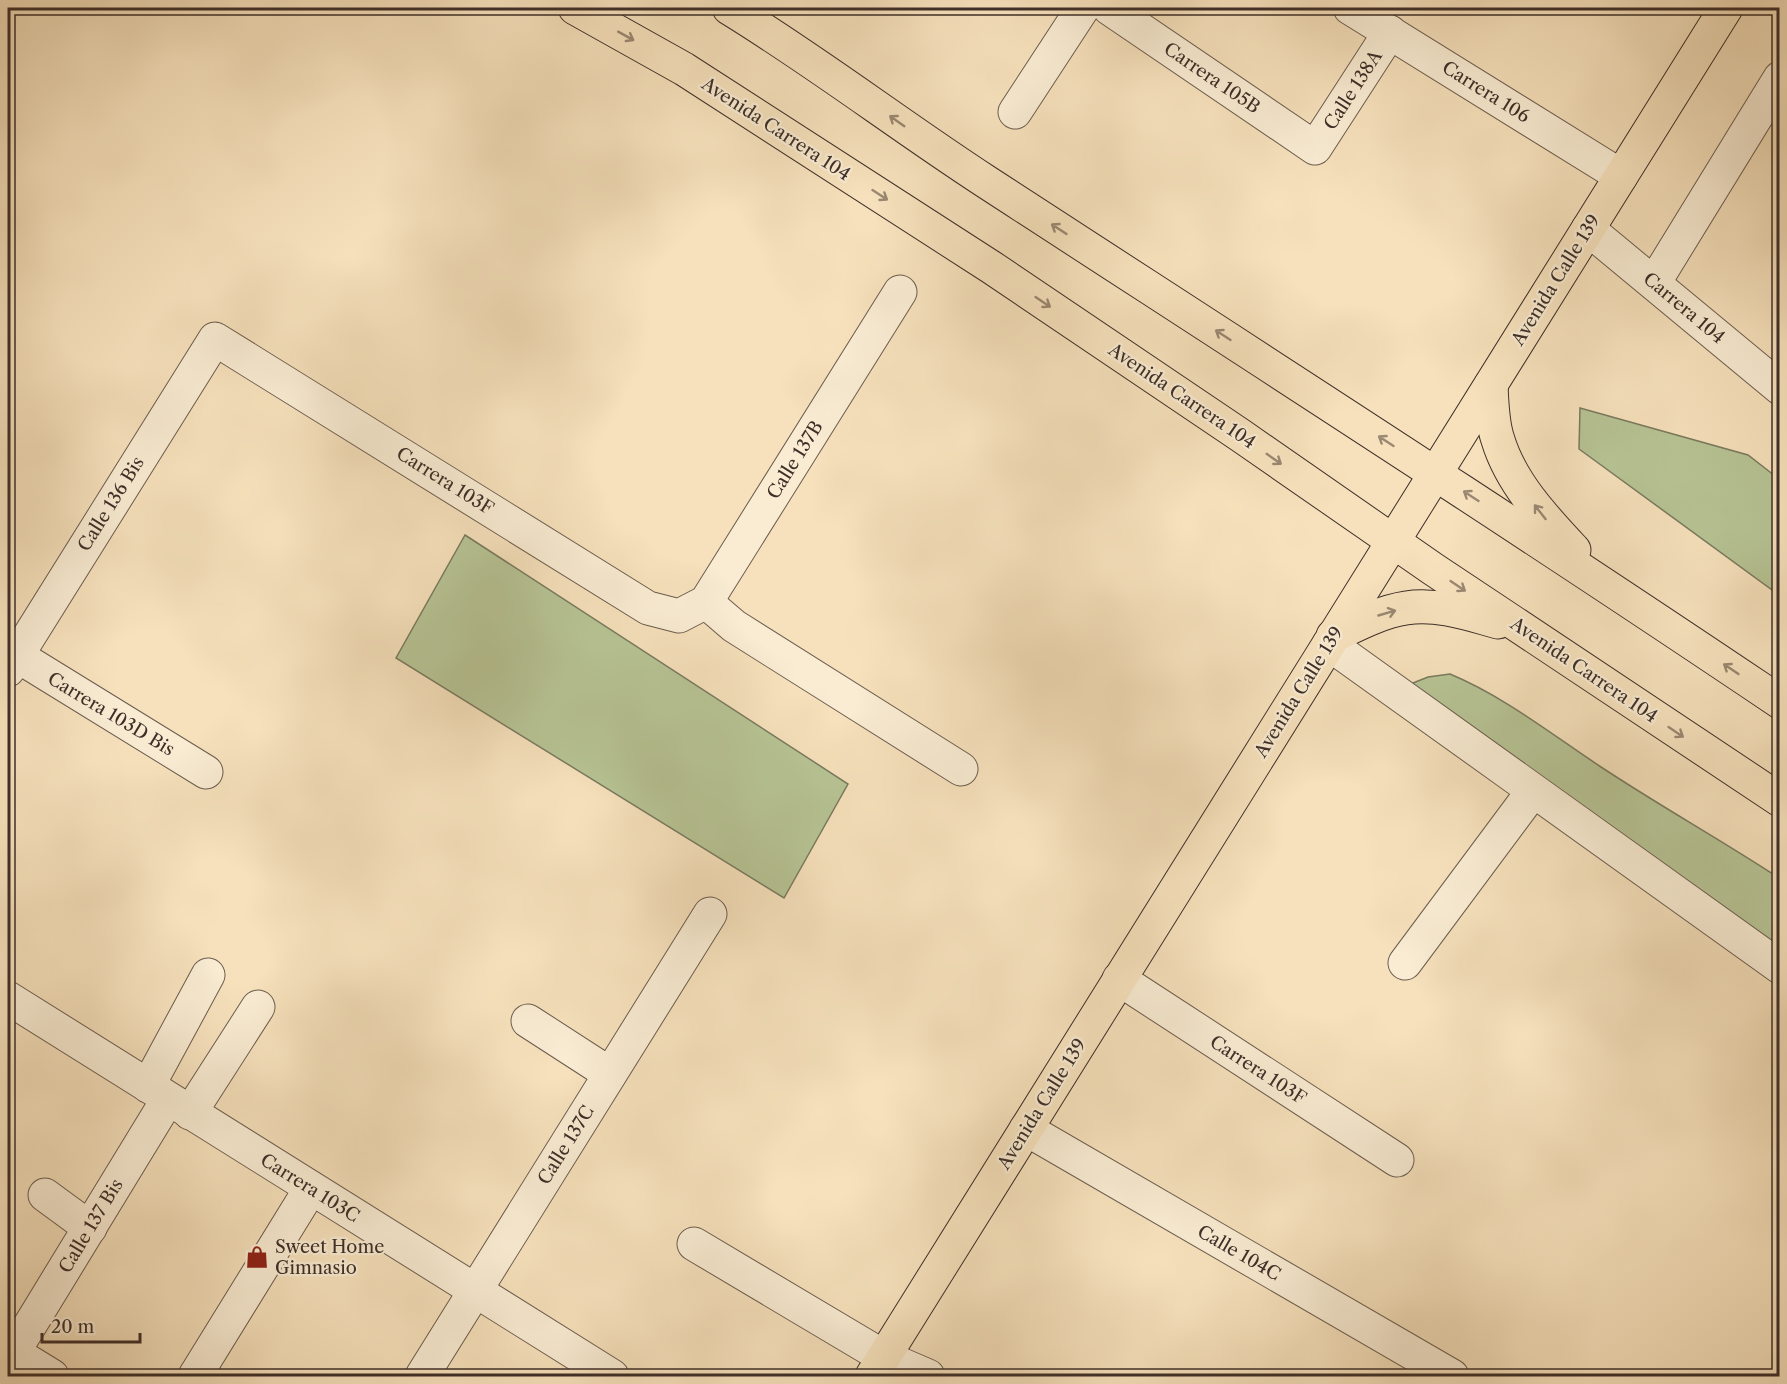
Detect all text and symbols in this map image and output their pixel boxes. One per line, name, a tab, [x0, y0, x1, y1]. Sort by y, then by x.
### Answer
one-way arrow	[616, 31, 634, 42]
street label: Carrera 105B	[1160, 38, 1264, 118]
street label: Calle 138A	[1319, 46, 1387, 134]
street label: Carrera 106	[1438, 56, 1534, 128]
street label: Avenida Carrera 104	[697, 72, 854, 185]
one-way arrow	[889, 115, 906, 127]
one-way arrow	[871, 189, 888, 202]
street label: Avenida Calle 139	[1506, 210, 1605, 350]
one-way arrow	[1051, 223, 1068, 235]
street label: Carrera 104	[1639, 268, 1729, 348]
one-way arrow	[1034, 296, 1051, 308]
one-way arrow	[1215, 329, 1232, 341]
street label: Avenida Carrera 104	[1103, 338, 1260, 453]
street label: Calle 137B	[762, 417, 828, 503]
one-way arrow	[1378, 435, 1395, 448]
street label: Carrera 103F	[392, 442, 498, 520]
street label: Calle 136 Bis	[73, 453, 149, 555]
one-way arrow	[1265, 453, 1281, 465]
one-way arrow	[1463, 490, 1480, 502]
one-way arrow	[1534, 504, 1547, 520]
one-way arrow	[1449, 580, 1466, 592]
one-way arrow	[1377, 607, 1396, 618]
street label: Avenida Carrera 104	[1505, 612, 1662, 727]
street label: Avenida Calle 139	[1249, 622, 1348, 762]
one-way arrow	[1723, 663, 1740, 675]
street label: Carrera 103D Bis	[44, 667, 178, 761]
one-way arrow	[1668, 725, 1685, 738]
street label: Carrera 103F	[1206, 1031, 1311, 1109]
street label: Avenida Calle 139	[992, 1034, 1091, 1174]
street label: Calle 137C	[533, 1101, 599, 1189]
street label: Carrera 103C	[256, 1149, 364, 1227]
street label: Calle 137 Bis	[54, 1175, 128, 1277]
street label: Calle 104C	[1194, 1220, 1284, 1286]
place label: Sweet Home Gimnasio	[275, 1236, 384, 1279]
shop icon: Sweet Home Gimnasio	[244, 1244, 270, 1270]
scale bar	[42, 1306, 140, 1344]
text: 20 m	[51, 1316, 95, 1338]

